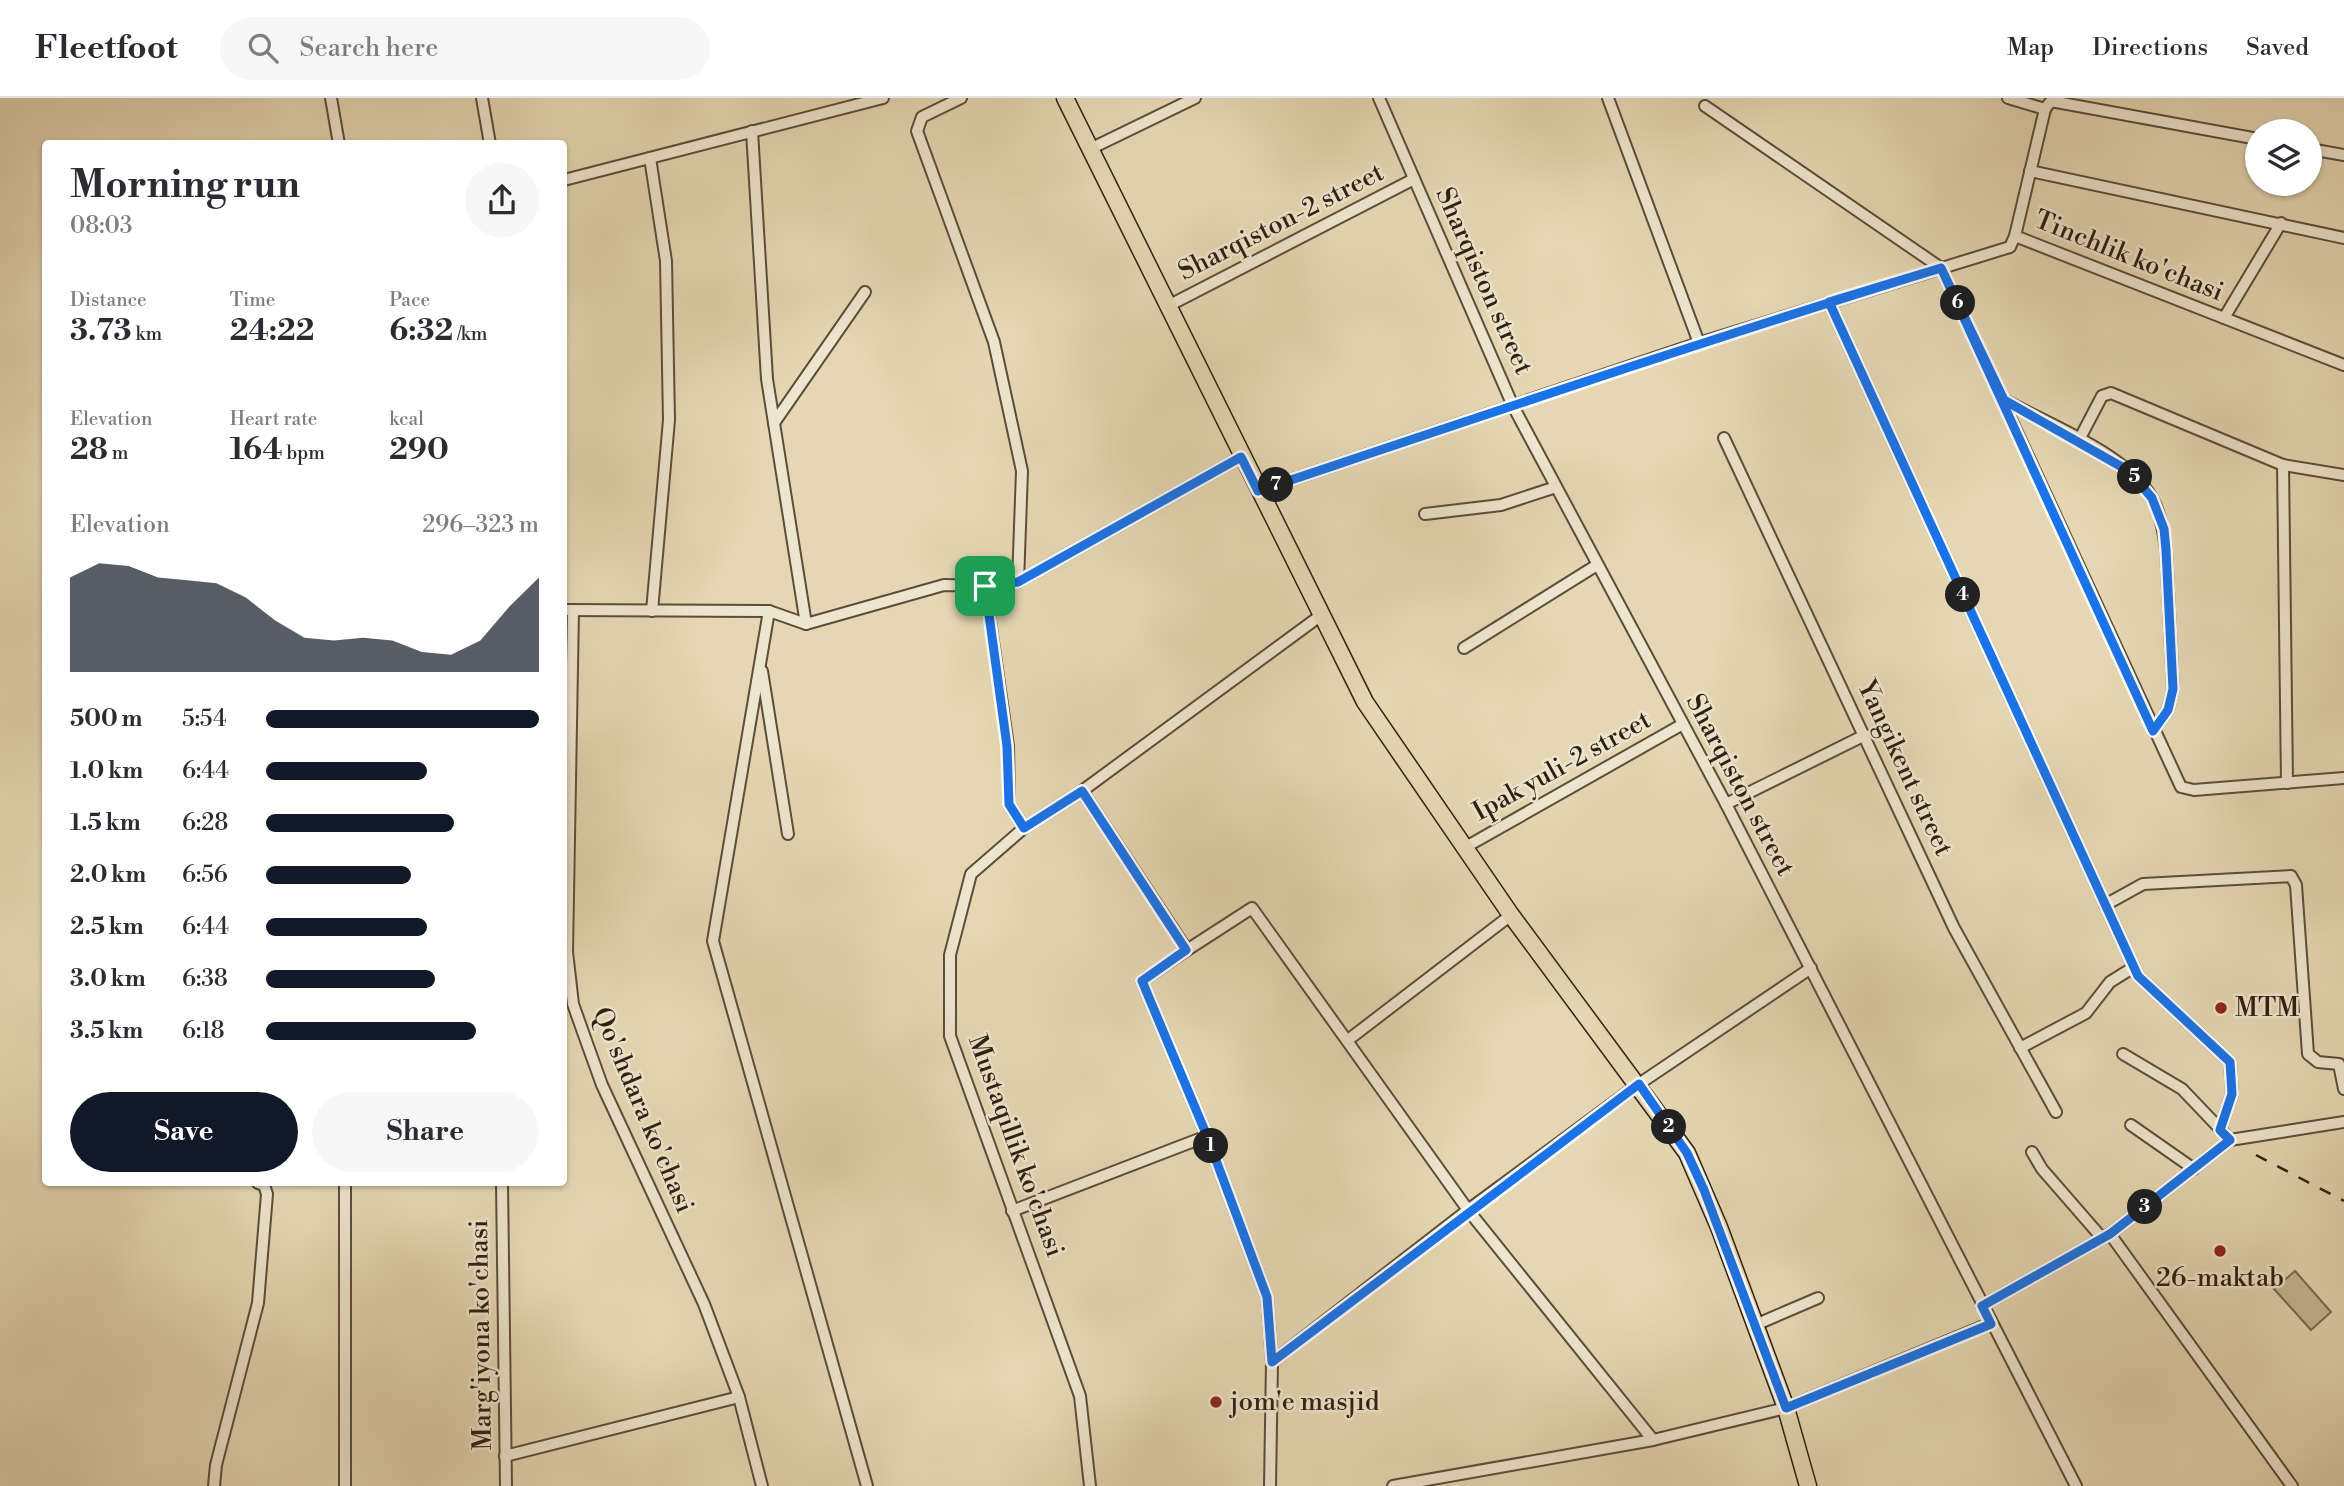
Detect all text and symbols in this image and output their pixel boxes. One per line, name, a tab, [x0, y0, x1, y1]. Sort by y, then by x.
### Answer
search box	[220, 17, 710, 80]
text: Fleetfoot	[35, 28, 178, 69]
icon: search	[244, 29, 282, 67]
text: Search here	[300, 32, 438, 64]
text: Map	[2007, 33, 2054, 63]
text: Directions	[2092, 33, 2208, 63]
text: Saved	[2246, 33, 2309, 63]
map controls	[2245, 119, 2322, 196]
button: layers	[2245, 119, 2322, 196]
street label: Sharqiston-2 street	[1173, 156, 1389, 288]
text: Morning run	[70, 162, 300, 209]
button: share	[465, 163, 539, 237]
street label: Sharqiston street	[1428, 182, 1540, 380]
street label: Tinchlik ko'chasi	[2030, 204, 2228, 308]
text: 08:03	[70, 212, 133, 240]
pin: 6	[1940, 286, 1976, 320]
text: Distance	[70, 288, 147, 312]
text: Time	[230, 288, 275, 312]
text: Pace	[389, 288, 430, 312]
text: 6	[1952, 290, 1963, 314]
text: 3.73	[70, 312, 132, 350]
text: 24:22	[230, 312, 314, 350]
text: 6:32	[389, 312, 453, 350]
text: km	[132, 322, 162, 346]
text: /km	[453, 322, 487, 346]
text: Elevation	[70, 407, 152, 431]
text: Heart rate	[230, 407, 317, 431]
text: kcal	[389, 407, 424, 431]
text: 28	[70, 431, 108, 469]
text: 164	[230, 431, 283, 469]
text: 290	[389, 431, 449, 469]
text: m	[108, 441, 128, 465]
text: bpm	[283, 441, 325, 465]
pin: 5	[2118, 460, 2152, 494]
text: 5	[2129, 464, 2140, 488]
pin: 7	[1258, 468, 1294, 502]
text: 7	[1270, 472, 1281, 496]
text: Elevation	[70, 511, 170, 539]
text: 296–323 m	[422, 511, 539, 539]
pin	[955, 556, 1015, 616]
icon: arrive	[966, 567, 1004, 605]
pin: 4	[1946, 578, 1980, 612]
text: 4	[1956, 582, 1969, 606]
street label: Yangikent street	[1849, 673, 1960, 861]
street label: Sharqiston street	[1679, 689, 1801, 881]
street label: Ipak yuli-2 street	[1467, 704, 1657, 828]
text: 500 m	[70, 705, 142, 733]
text: 5:54	[182, 705, 227, 733]
text: 1.0 km	[70, 757, 143, 785]
text: 6:44	[182, 757, 229, 785]
text: 1.5 km	[70, 809, 141, 837]
text: 6:28	[182, 809, 228, 837]
text: 2.0 km	[70, 861, 146, 889]
text: 6:56	[182, 861, 228, 889]
text: 2.5 km	[70, 913, 144, 941]
text: 6:44	[182, 913, 229, 941]
text: 3.0 km	[70, 965, 146, 993]
text: 6:38	[182, 965, 228, 993]
place label: MTM	[2235, 992, 2299, 1024]
marker: MTM	[2213, 1000, 2229, 1016]
street label: Qo'shdara ko'chasi	[585, 1002, 701, 1218]
text: 3.5 km	[70, 1017, 143, 1045]
text: 6:18	[182, 1017, 225, 1045]
street label: Mustaqillik ko'chasi	[961, 1031, 1071, 1261]
button: Save	[70, 1092, 298, 1172]
button: Share	[312, 1092, 539, 1172]
pin: 2	[1652, 1110, 1686, 1144]
text: 2	[1663, 1114, 1674, 1138]
pin: 1	[1194, 1128, 1228, 1164]
text: 1	[1206, 1133, 1215, 1157]
pin: 3	[2128, 1190, 2162, 1224]
text: 3	[2139, 1194, 2150, 1218]
street label: Marg'iyona ko'chasi	[463, 1219, 499, 1451]
marker: 26-maktab	[2212, 1243, 2228, 1259]
place label: 26-maktab	[2156, 1262, 2284, 1294]
place label: jom'e masjid	[1228, 1386, 1380, 1418]
marker: jom'e masjid	[1208, 1394, 1224, 1410]

